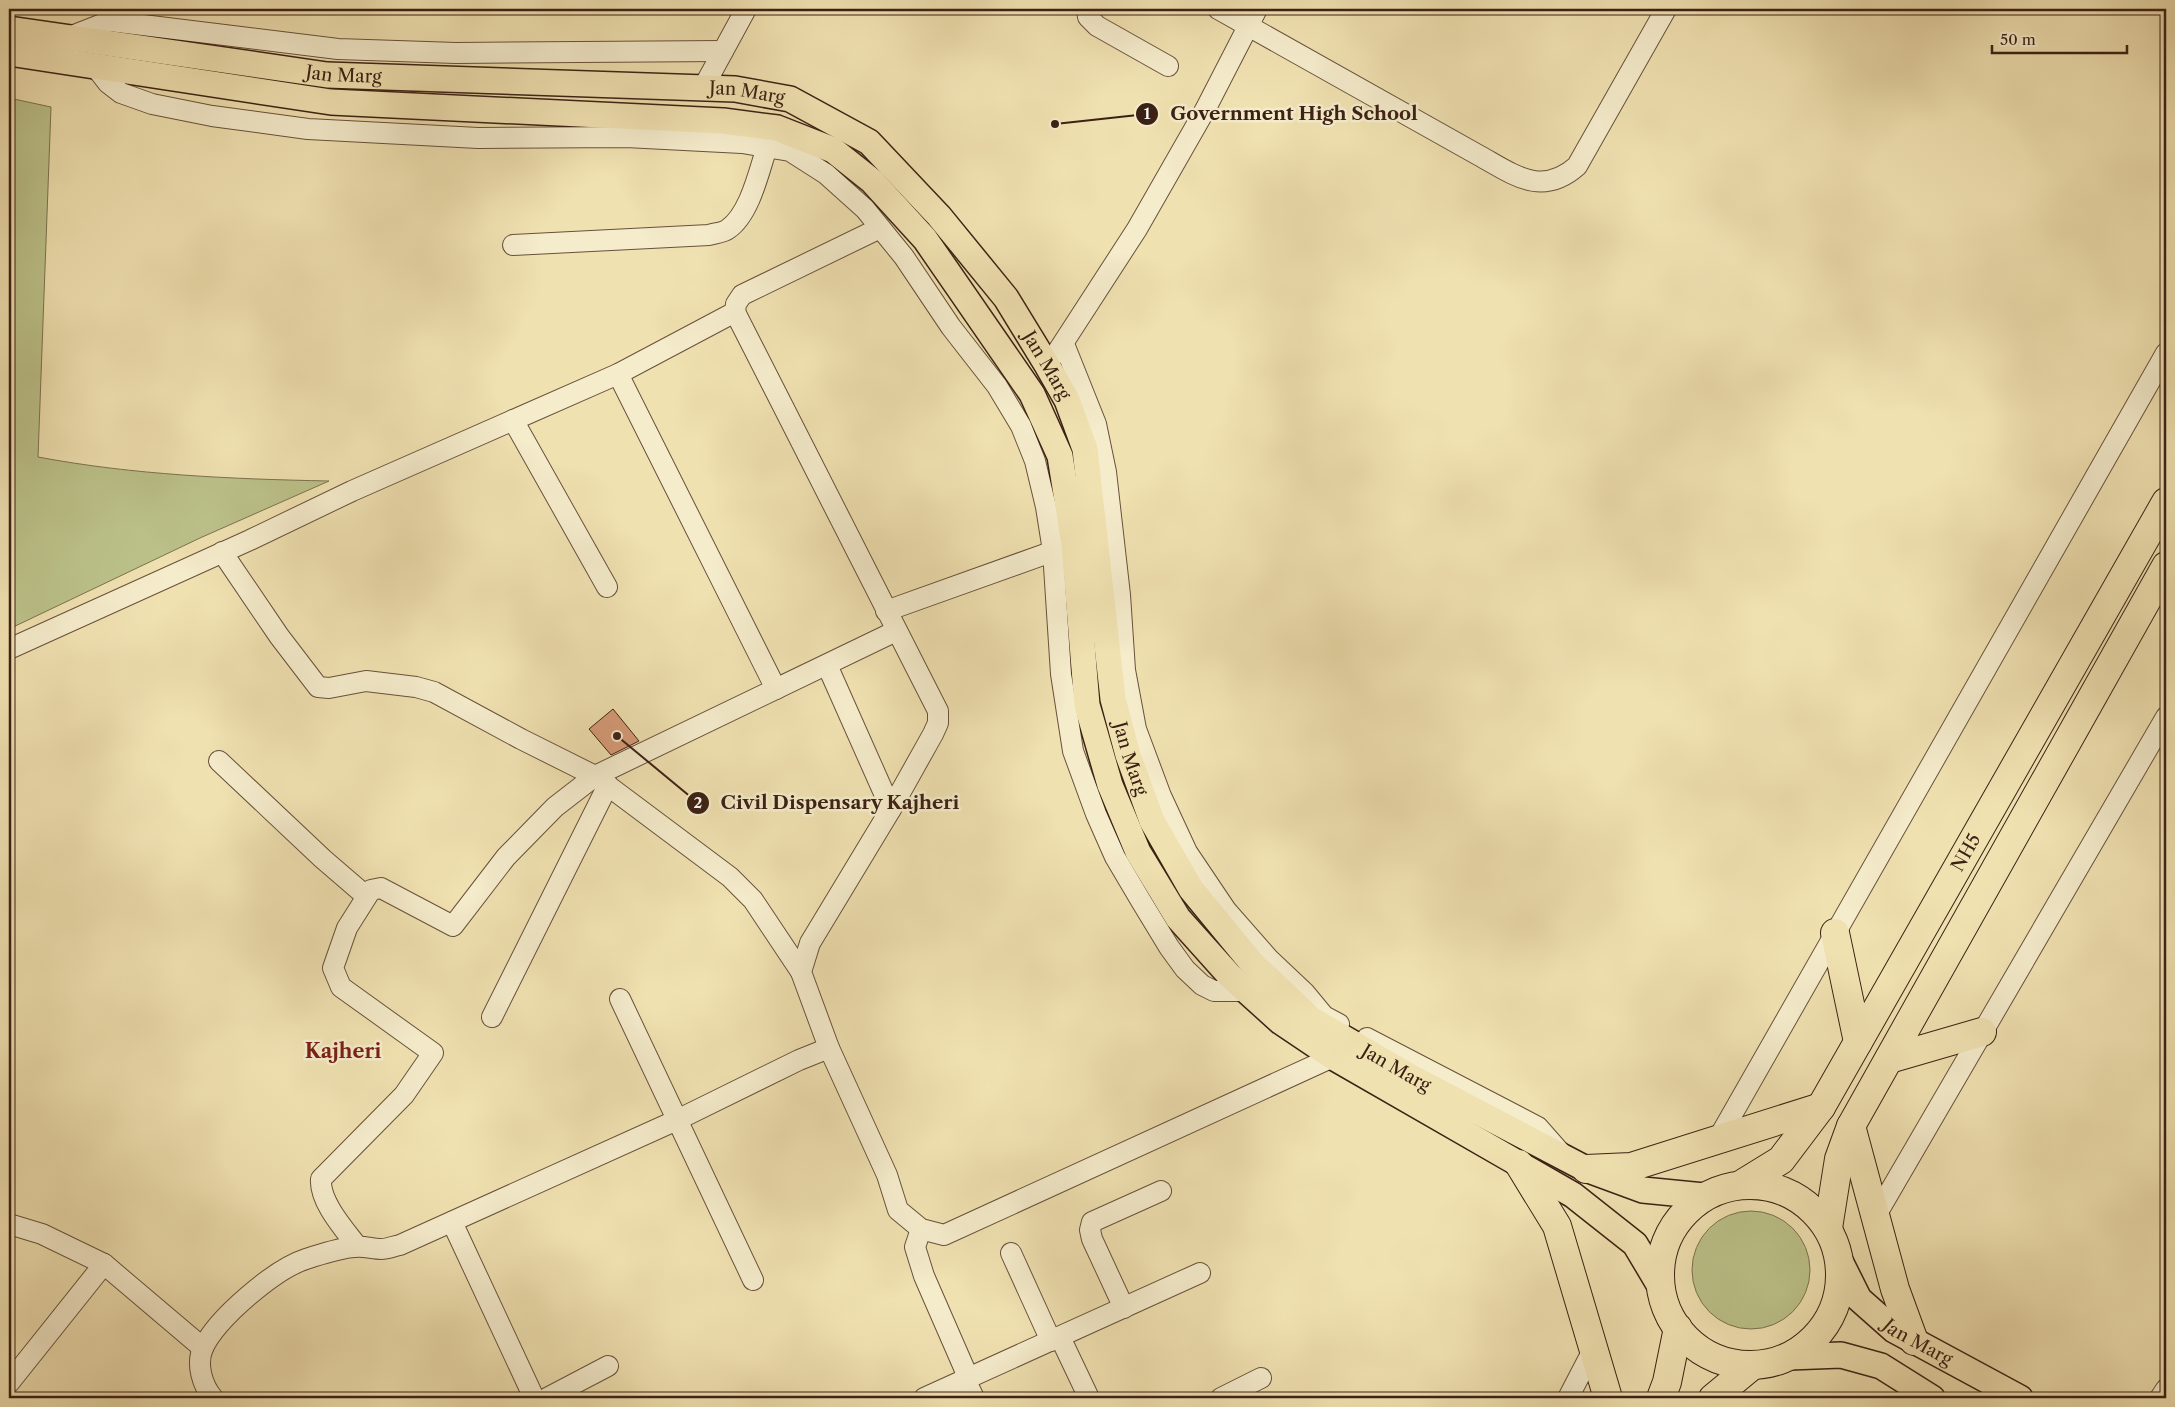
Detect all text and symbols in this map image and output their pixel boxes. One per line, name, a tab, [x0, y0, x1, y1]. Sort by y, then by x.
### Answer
scale bar	[1992, 22, 2128, 54]
text: 50 m	[2000, 30, 2036, 49]
street label: Jan Marg	[301, 61, 383, 88]
street label: Jan Marg	[706, 77, 787, 109]
callout: Government High School	[1135, 97, 1427, 131]
text: Government High School	[1170, 102, 1418, 125]
text: 1	[1144, 104, 1151, 123]
street label: Jan Marg	[1016, 324, 1076, 404]
street label: Jan Marg	[1108, 717, 1153, 799]
callout: Civil Dispensary Kajheri	[685, 786, 970, 820]
text: Civil Dispensary Kajheri	[721, 791, 960, 814]
text: 2	[694, 793, 703, 812]
street label: NH5	[1947, 830, 1986, 875]
street label: Jan Marg	[1355, 1038, 1435, 1097]
district label: Kajheri	[305, 1039, 381, 1063]
street label: Jan Marg	[1876, 1312, 1957, 1371]

